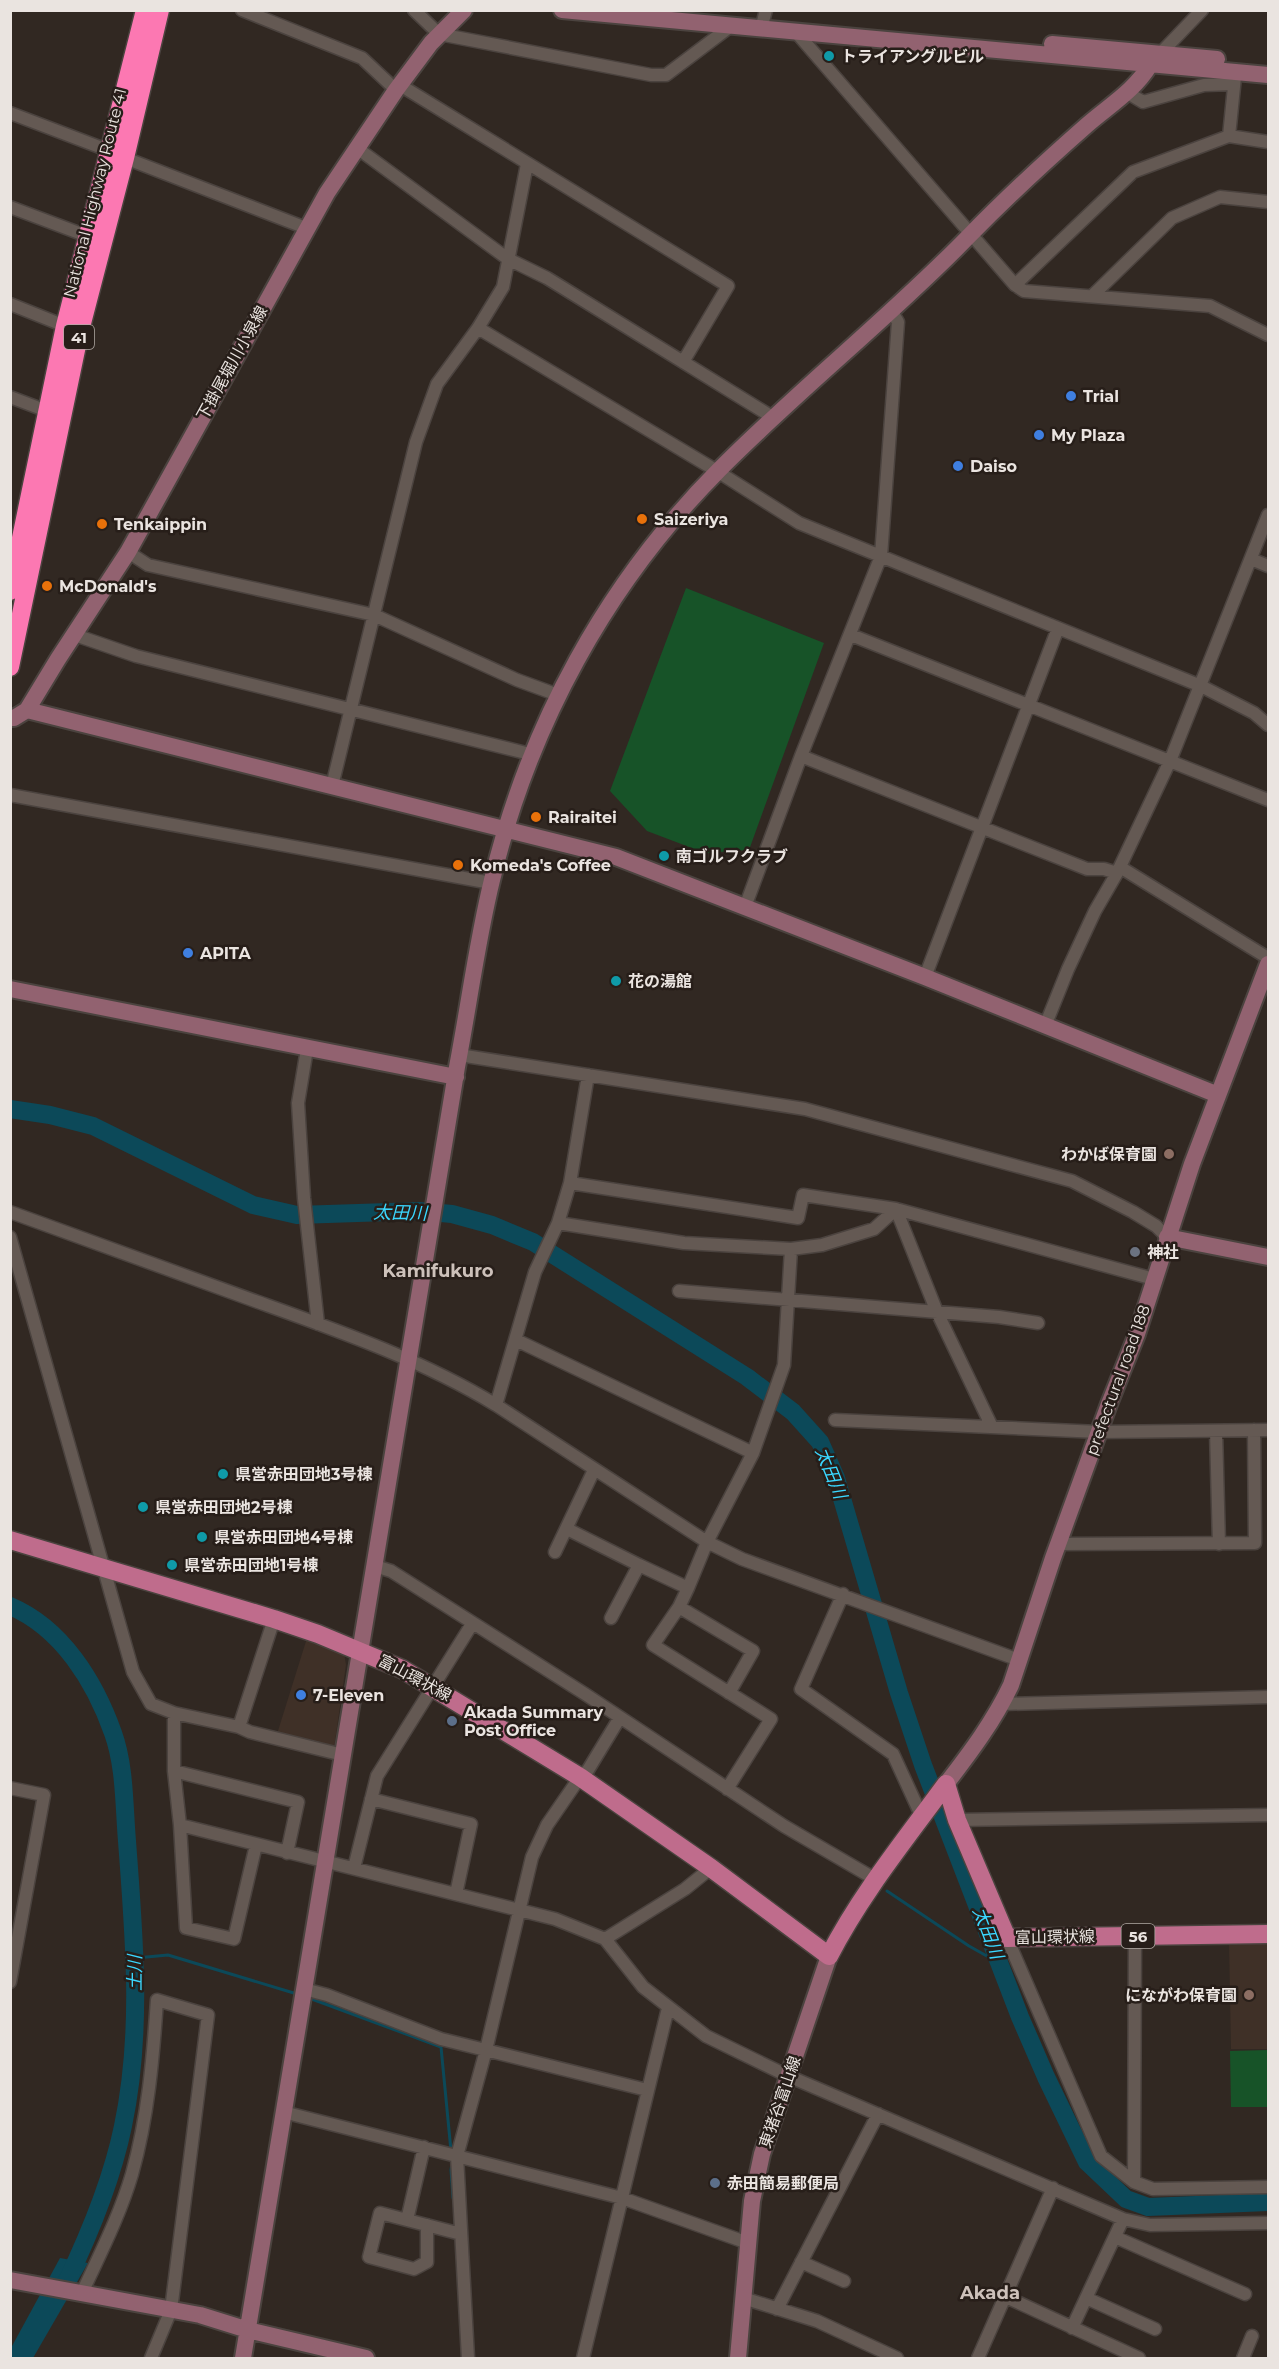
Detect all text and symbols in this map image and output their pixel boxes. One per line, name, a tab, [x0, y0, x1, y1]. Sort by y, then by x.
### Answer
place label: トライアングルビル	[841, 47, 984, 66]
marker: トライアングルビル	[822, 49, 836, 63]
street label: National Highway Route 41	[60, 86, 130, 300]
street label: 下掛尾堀川小泉線	[193, 302, 271, 424]
road number: 41	[64, 325, 94, 349]
place label: Trial	[1083, 387, 1119, 406]
marker: Trial	[1064, 389, 1078, 403]
place label: My Plaza	[1051, 426, 1125, 445]
marker: My Plaza	[1032, 428, 1046, 442]
place label: Daiso	[970, 457, 1017, 476]
marker: Daiso	[951, 459, 965, 473]
place label: Saizeriya	[654, 510, 728, 529]
marker: Saizeriya	[635, 512, 649, 526]
place label: Tenkaippin	[114, 515, 207, 534]
marker: Tenkaippin	[95, 517, 109, 531]
place label: McDonald's	[59, 577, 157, 596]
marker: McDonald's	[40, 579, 54, 593]
place label: Rairaitei	[548, 808, 617, 827]
marker: Rairaitei	[529, 810, 543, 824]
place label: 南ゴルフクラブ	[676, 847, 788, 866]
marker: 南ゴルフクラブ	[657, 849, 671, 863]
place label: Komeda's Coffee	[470, 856, 611, 875]
marker: Komeda's Coffee	[451, 858, 465, 872]
place label: APITA	[199, 944, 251, 963]
marker: APITA	[181, 946, 195, 960]
place label: 花の湯館	[628, 972, 692, 991]
marker: 花の湯館	[609, 974, 623, 988]
place label: わかば保育園	[1061, 1145, 1157, 1164]
marker: わかば保育園	[1162, 1147, 1176, 1161]
water label: 太田川	[373, 1202, 429, 1225]
place label: 神社	[1147, 1243, 1179, 1262]
marker: 神社	[1128, 1245, 1142, 1259]
district label: Kamifukuro	[382, 1260, 494, 1282]
street label: prefectural road 188	[1082, 1302, 1154, 1458]
water label: 太田川	[811, 1444, 852, 1504]
place label: 県営赤田団地3号棟	[235, 1465, 372, 1484]
marker: 県営赤田団地3号棟	[216, 1467, 230, 1481]
place label: 県営赤田団地2号棟	[155, 1498, 292, 1517]
marker: 県営赤田団地2号棟	[136, 1500, 150, 1514]
place label: 県営赤田団地4号棟	[214, 1528, 353, 1547]
marker: 県営赤田団地4号棟	[195, 1530, 209, 1544]
place label: 県営赤田団地1号棟	[184, 1556, 318, 1575]
marker: 県営赤田団地1号棟	[165, 1558, 179, 1572]
street label: 富山環状線	[375, 1651, 455, 1705]
place label: 7-Eleven	[313, 1686, 384, 1705]
marker: 7-Eleven	[294, 1688, 308, 1702]
place label: Akada Summary Post Office	[463, 1703, 604, 1740]
marker: Akada Summary Post Office	[445, 1714, 459, 1728]
water label: 太田川	[968, 1904, 1009, 1964]
road number: 56	[1122, 1924, 1154, 1948]
street label: 富山環状線	[1015, 1927, 1095, 1947]
water label: 土川	[124, 1953, 146, 1991]
place label: にながわ保育園	[1125, 1986, 1237, 2005]
marker: にながわ保育園	[1242, 1988, 1256, 2002]
street label: 東猪谷富山線	[755, 2054, 805, 2150]
place label: 赤田簡易郵便局	[727, 2174, 839, 2193]
marker: 赤田簡易郵便局	[708, 2176, 722, 2190]
district label: Akada	[959, 2282, 1020, 2304]

